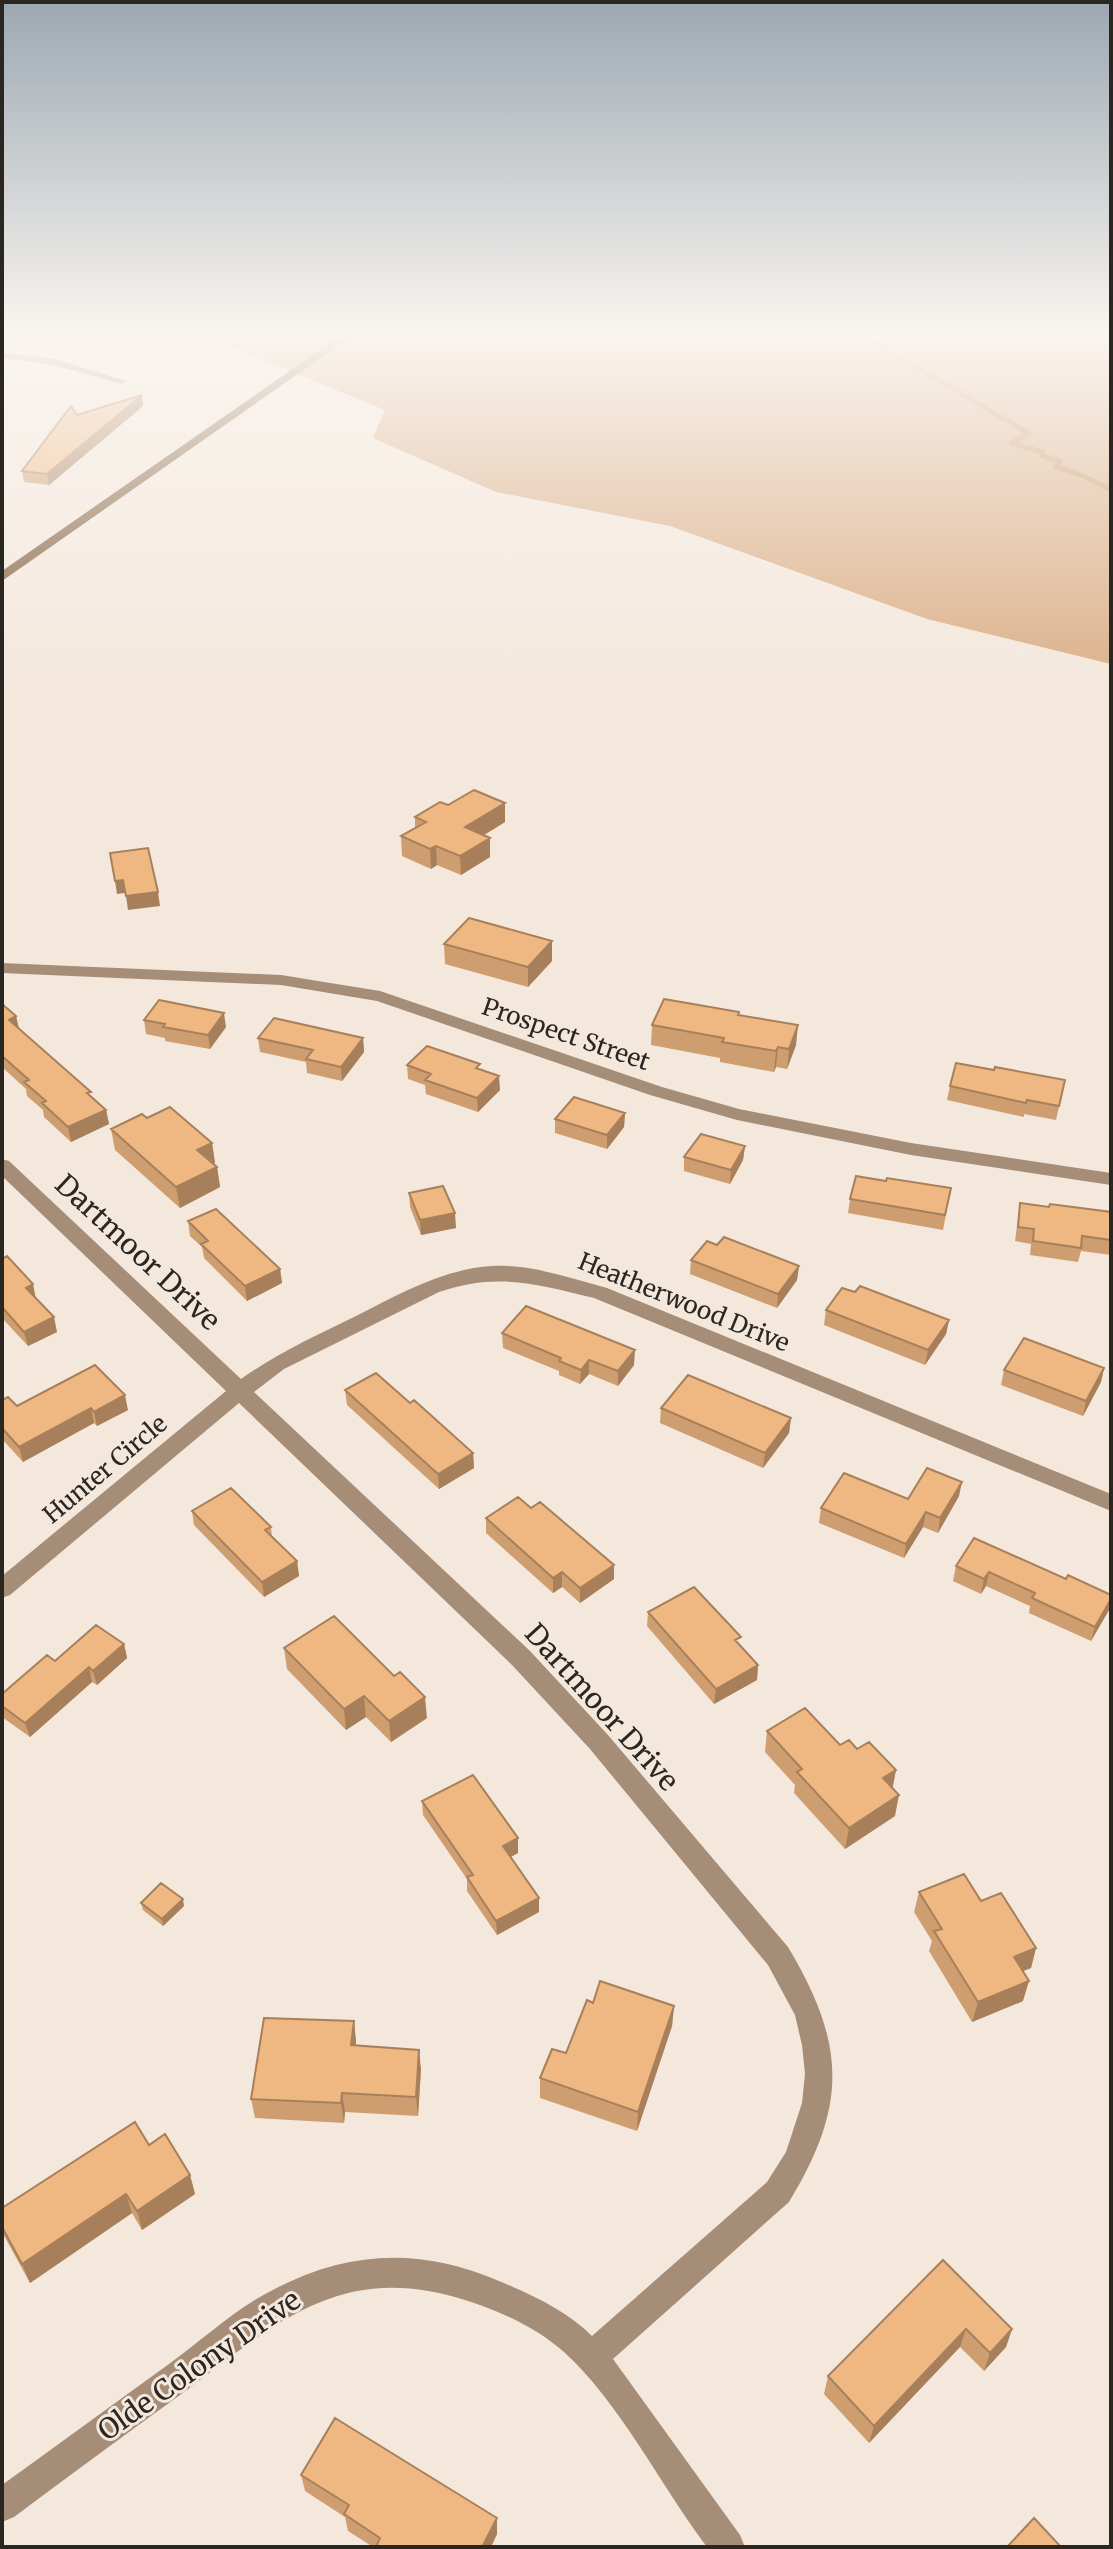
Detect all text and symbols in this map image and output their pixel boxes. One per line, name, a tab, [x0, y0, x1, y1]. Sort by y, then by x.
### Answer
street label: Prospect Street	[478, 991, 655, 1077]
street label: Dartmoor Drive	[48, 1166, 228, 1338]
street label: Heatherwood Drive	[574, 1246, 794, 1358]
street label: Hunter Circle	[37, 1408, 173, 1530]
street label: Dartmoor Drive	[517, 1616, 687, 1798]
street label: Olde Colony Drive	[91, 2282, 307, 2448]

